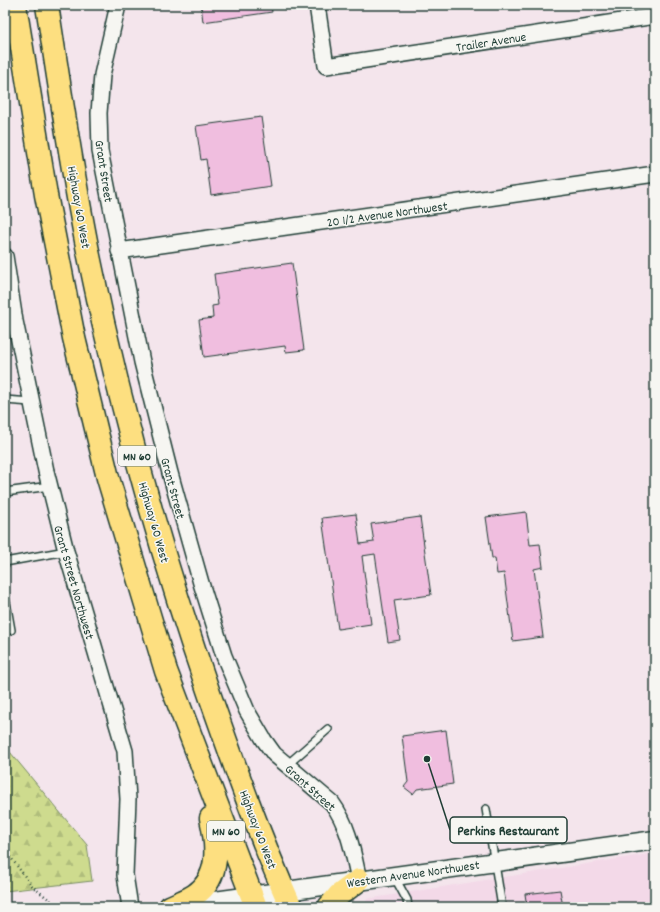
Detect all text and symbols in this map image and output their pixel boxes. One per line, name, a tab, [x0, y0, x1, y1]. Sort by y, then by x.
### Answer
street label: Trailer Avenue	[455, 29, 528, 58]
street label: Grant Street	[88, 139, 117, 204]
street label: Highway 60 West	[61, 165, 94, 250]
street label: 20 1/2 Avenue Northwest	[326, 198, 449, 233]
road number: MN 60	[118, 446, 156, 466]
street label: Grant Street	[154, 456, 189, 522]
street label: Highway 60 West	[132, 480, 173, 566]
street label: Grant Street Northwest	[47, 523, 98, 642]
street label: Grant Street	[280, 761, 339, 817]
street label: Highway 60 West	[233, 788, 281, 872]
callout: Perkins Restaurant	[450, 817, 567, 843]
road number: MN 60	[207, 821, 245, 841]
text: Perkins Restaurant	[457, 822, 560, 842]
street label: Western Avenue Northwest	[346, 857, 481, 894]

